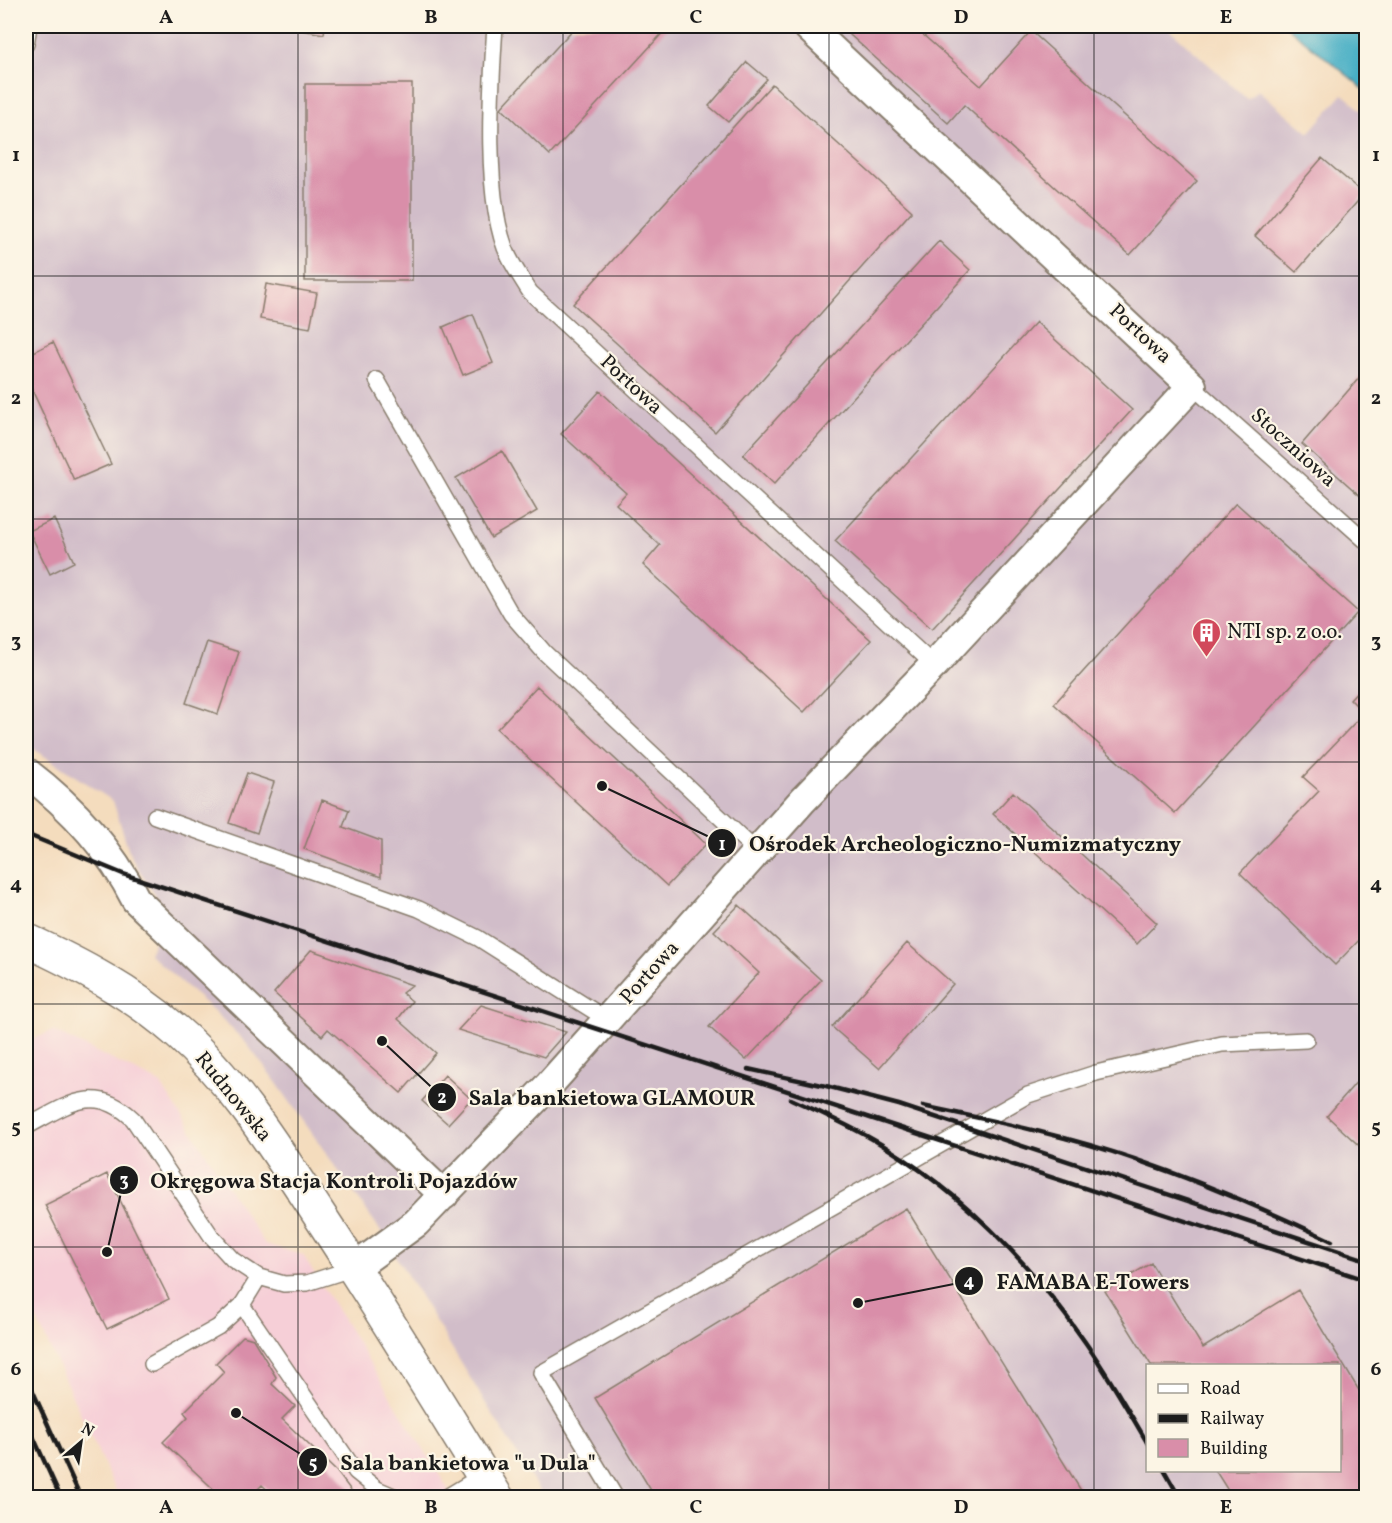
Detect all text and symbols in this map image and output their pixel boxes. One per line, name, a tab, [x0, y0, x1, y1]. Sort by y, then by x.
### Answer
text: A	[159, 4, 173, 32]
text: B	[424, 4, 438, 32]
text: C	[690, 4, 703, 32]
text: D	[954, 4, 968, 32]
text: E	[1220, 4, 1232, 32]
text: 1	[12, 142, 20, 170]
text: 1	[1372, 142, 1380, 170]
street label: Portowa	[1102, 297, 1178, 371]
street label: Portowa	[593, 348, 669, 422]
text: 2	[11, 385, 21, 413]
text: 2	[1371, 385, 1381, 413]
street label: Stoczniowa	[1244, 402, 1342, 494]
building icon: NTI sp. z o.o.	[1190, 616, 1222, 658]
place label: NTI sp. z o.o.	[1227, 618, 1342, 647]
text: 3	[11, 628, 21, 656]
text: 3	[1371, 628, 1381, 656]
callout: Ośrodek Archeologiczno-Numizmatyczny	[707, 823, 1193, 863]
text: Ośrodek Archeologiczno-Numizmatyczny	[749, 830, 1182, 861]
text: 1	[718, 833, 726, 858]
text: 4	[10, 871, 22, 899]
text: 4	[1370, 871, 1382, 899]
street label: Portowa	[614, 935, 686, 1011]
street label: Rudnowska	[188, 1046, 278, 1148]
callout: Sala bankietowa GLAMOUR	[427, 1077, 767, 1117]
text: Sala bankietowa GLAMOUR	[469, 1084, 756, 1115]
text: 2	[437, 1086, 447, 1111]
text: 5	[11, 1114, 21, 1142]
text: 5	[1371, 1114, 1381, 1142]
callout: Okręgowa Stacja Kontroli Pojazdów	[109, 1160, 530, 1200]
text: Okręgowa Stacja Kontroli Pojazdów	[150, 1167, 518, 1198]
text: 3	[119, 1169, 129, 1194]
callout: FAMABA E-Towers	[954, 1261, 1201, 1301]
text: FAMABA E-Towers	[997, 1268, 1189, 1299]
text: 4	[964, 1270, 975, 1295]
text: 6	[11, 1356, 22, 1384]
text: 6	[1371, 1356, 1382, 1384]
legend	[1146, 1364, 1341, 1472]
text: Road	[1200, 1377, 1241, 1402]
text: Railway	[1200, 1407, 1264, 1432]
north arrow	[51, 1412, 111, 1472]
text: N	[77, 1418, 98, 1443]
text: Building	[1200, 1437, 1268, 1462]
callout: Sala bankietowa "u Dula"	[298, 1442, 607, 1482]
text: Sala bankietowa "u Dula"	[340, 1449, 596, 1480]
text: 5	[309, 1452, 317, 1477]
text: A	[159, 1494, 173, 1522]
text: B	[424, 1494, 438, 1522]
text: C	[690, 1494, 703, 1522]
text: D	[954, 1494, 968, 1522]
text: E	[1220, 1494, 1232, 1522]

